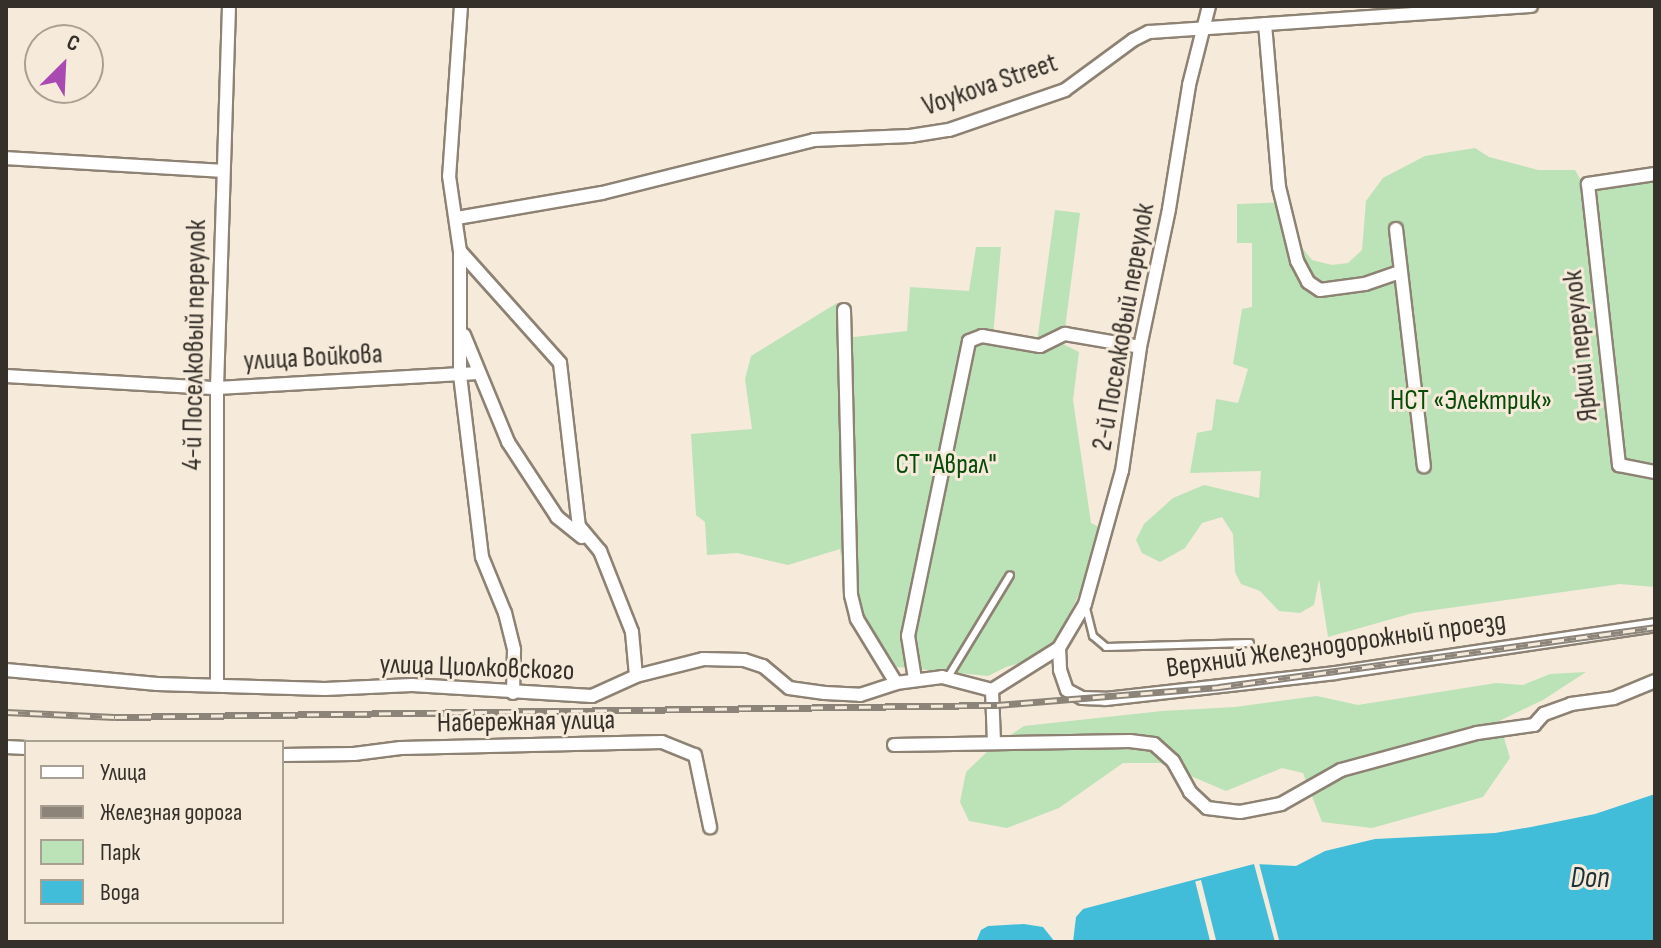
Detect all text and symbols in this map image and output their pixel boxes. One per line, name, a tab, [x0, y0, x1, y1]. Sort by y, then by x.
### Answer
north arrow	[24, 24, 104, 104]
text: С	[62, 29, 84, 58]
street label: Voykova Street	[918, 46, 1062, 124]
street label: 2-й Поселковый переулок	[1086, 201, 1162, 453]
street label: 4-й Поселковый переулок	[176, 219, 214, 471]
street label: Яркий переулок	[1556, 269, 1606, 423]
street label: улица Войкова	[243, 338, 383, 378]
park label: НСТ «Электрик»	[1390, 384, 1552, 418]
park label: СТ "Аврал"	[895, 448, 997, 482]
street label: Верхний Железнодорожный проезд	[1164, 605, 1508, 685]
street label: улица Циолковского	[379, 648, 575, 688]
street label: Набережная улица	[437, 704, 615, 740]
legend	[24, 740, 284, 924]
text: Улица	[100, 758, 146, 787]
text: Железная дорога	[100, 798, 242, 827]
text: Парк	[100, 838, 140, 867]
water label: Don	[1570, 860, 1610, 896]
text: Вода	[100, 878, 140, 907]

